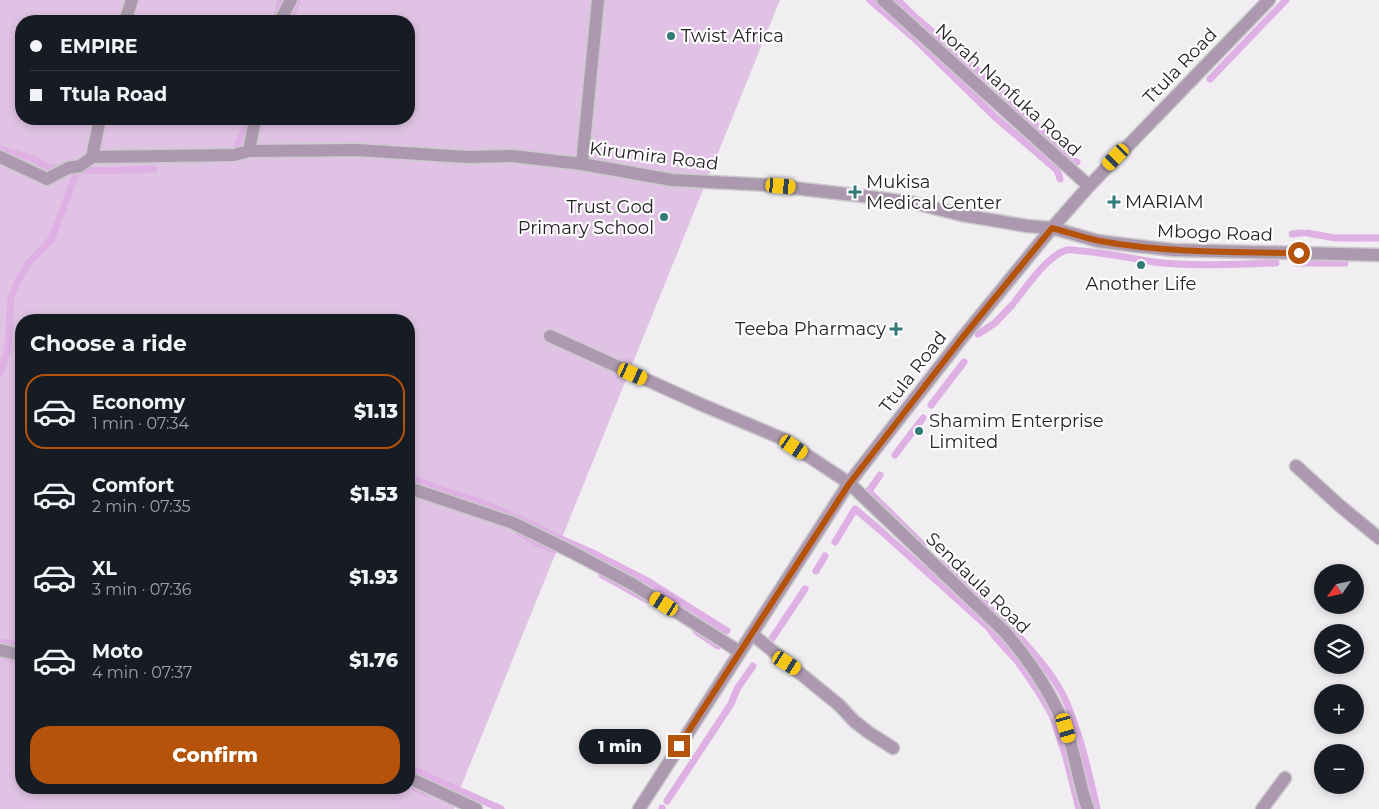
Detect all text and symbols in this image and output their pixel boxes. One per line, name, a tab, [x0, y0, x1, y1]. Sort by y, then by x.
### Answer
street label: Norah Nanfuka Road	[931, 19, 1085, 161]
street label: Ttula Road	[1138, 23, 1222, 109]
place label: Twist Africa	[681, 25, 784, 47]
marker: Twist Africa	[665, 30, 677, 42]
text: EMPIRE	[60, 35, 138, 58]
text: Ttula Road	[60, 83, 167, 106]
street label: Kirumira Road	[588, 137, 720, 175]
car	[1100, 141, 1131, 173]
place label: Mukisa Medical Center	[866, 171, 1002, 214]
car	[765, 177, 796, 195]
marker: Mukisa Medical Center	[848, 185, 862, 199]
place label: MARIAM	[1125, 191, 1204, 213]
marker: MARIAM	[1107, 195, 1121, 209]
place label: Trust God Primary School	[518, 196, 654, 239]
marker: Trust God Primary School	[658, 211, 670, 223]
street label: Mbogo Road	[1157, 220, 1273, 246]
route start	[1288, 242, 1310, 264]
marker: Another Life	[1135, 259, 1147, 271]
place label: Another Life	[1086, 273, 1197, 295]
place label: Teeba Pharmacy	[735, 318, 886, 340]
marker: Teeba Pharmacy	[890, 323, 902, 335]
street label: Ttula Road	[874, 327, 952, 417]
text: Choose a ride	[30, 330, 187, 357]
car	[616, 361, 649, 387]
icon: car	[32, 389, 77, 434]
text: Economy	[92, 391, 185, 414]
text: $1.13	[354, 400, 398, 423]
place label: Shamim Enterprise Limited	[929, 410, 1104, 453]
text: 1 min · 07:34	[92, 414, 189, 433]
marker: Shamim Enterprise Limited	[913, 425, 925, 437]
car	[777, 432, 810, 462]
icon: car	[32, 472, 77, 517]
text: Comfort	[92, 474, 174, 497]
text: $1.53	[350, 483, 398, 506]
text: 2 min · 07:35	[92, 497, 191, 516]
street label: Sendaula Road	[921, 528, 1035, 638]
icon: car	[32, 555, 77, 600]
text: XL	[92, 557, 117, 580]
north arrow	[1314, 564, 1364, 614]
map controls	[1314, 564, 1364, 794]
text: $1.93	[349, 566, 398, 589]
text: 3 min · 07:36	[92, 580, 191, 599]
car	[647, 590, 680, 618]
button: layers	[1314, 624, 1364, 674]
icon: car	[32, 638, 77, 683]
text: Moto	[92, 640, 143, 663]
text: $1.76	[349, 649, 398, 672]
car	[770, 649, 803, 677]
text: 4 min · 07:37	[92, 663, 193, 682]
button: +	[1314, 684, 1364, 734]
car	[1054, 712, 1077, 744]
button: Confirm	[30, 726, 400, 784]
callout: 1 min	[579, 728, 662, 764]
route end	[668, 735, 690, 757]
text: 1 min	[598, 737, 642, 756]
button: −	[1314, 744, 1364, 794]

